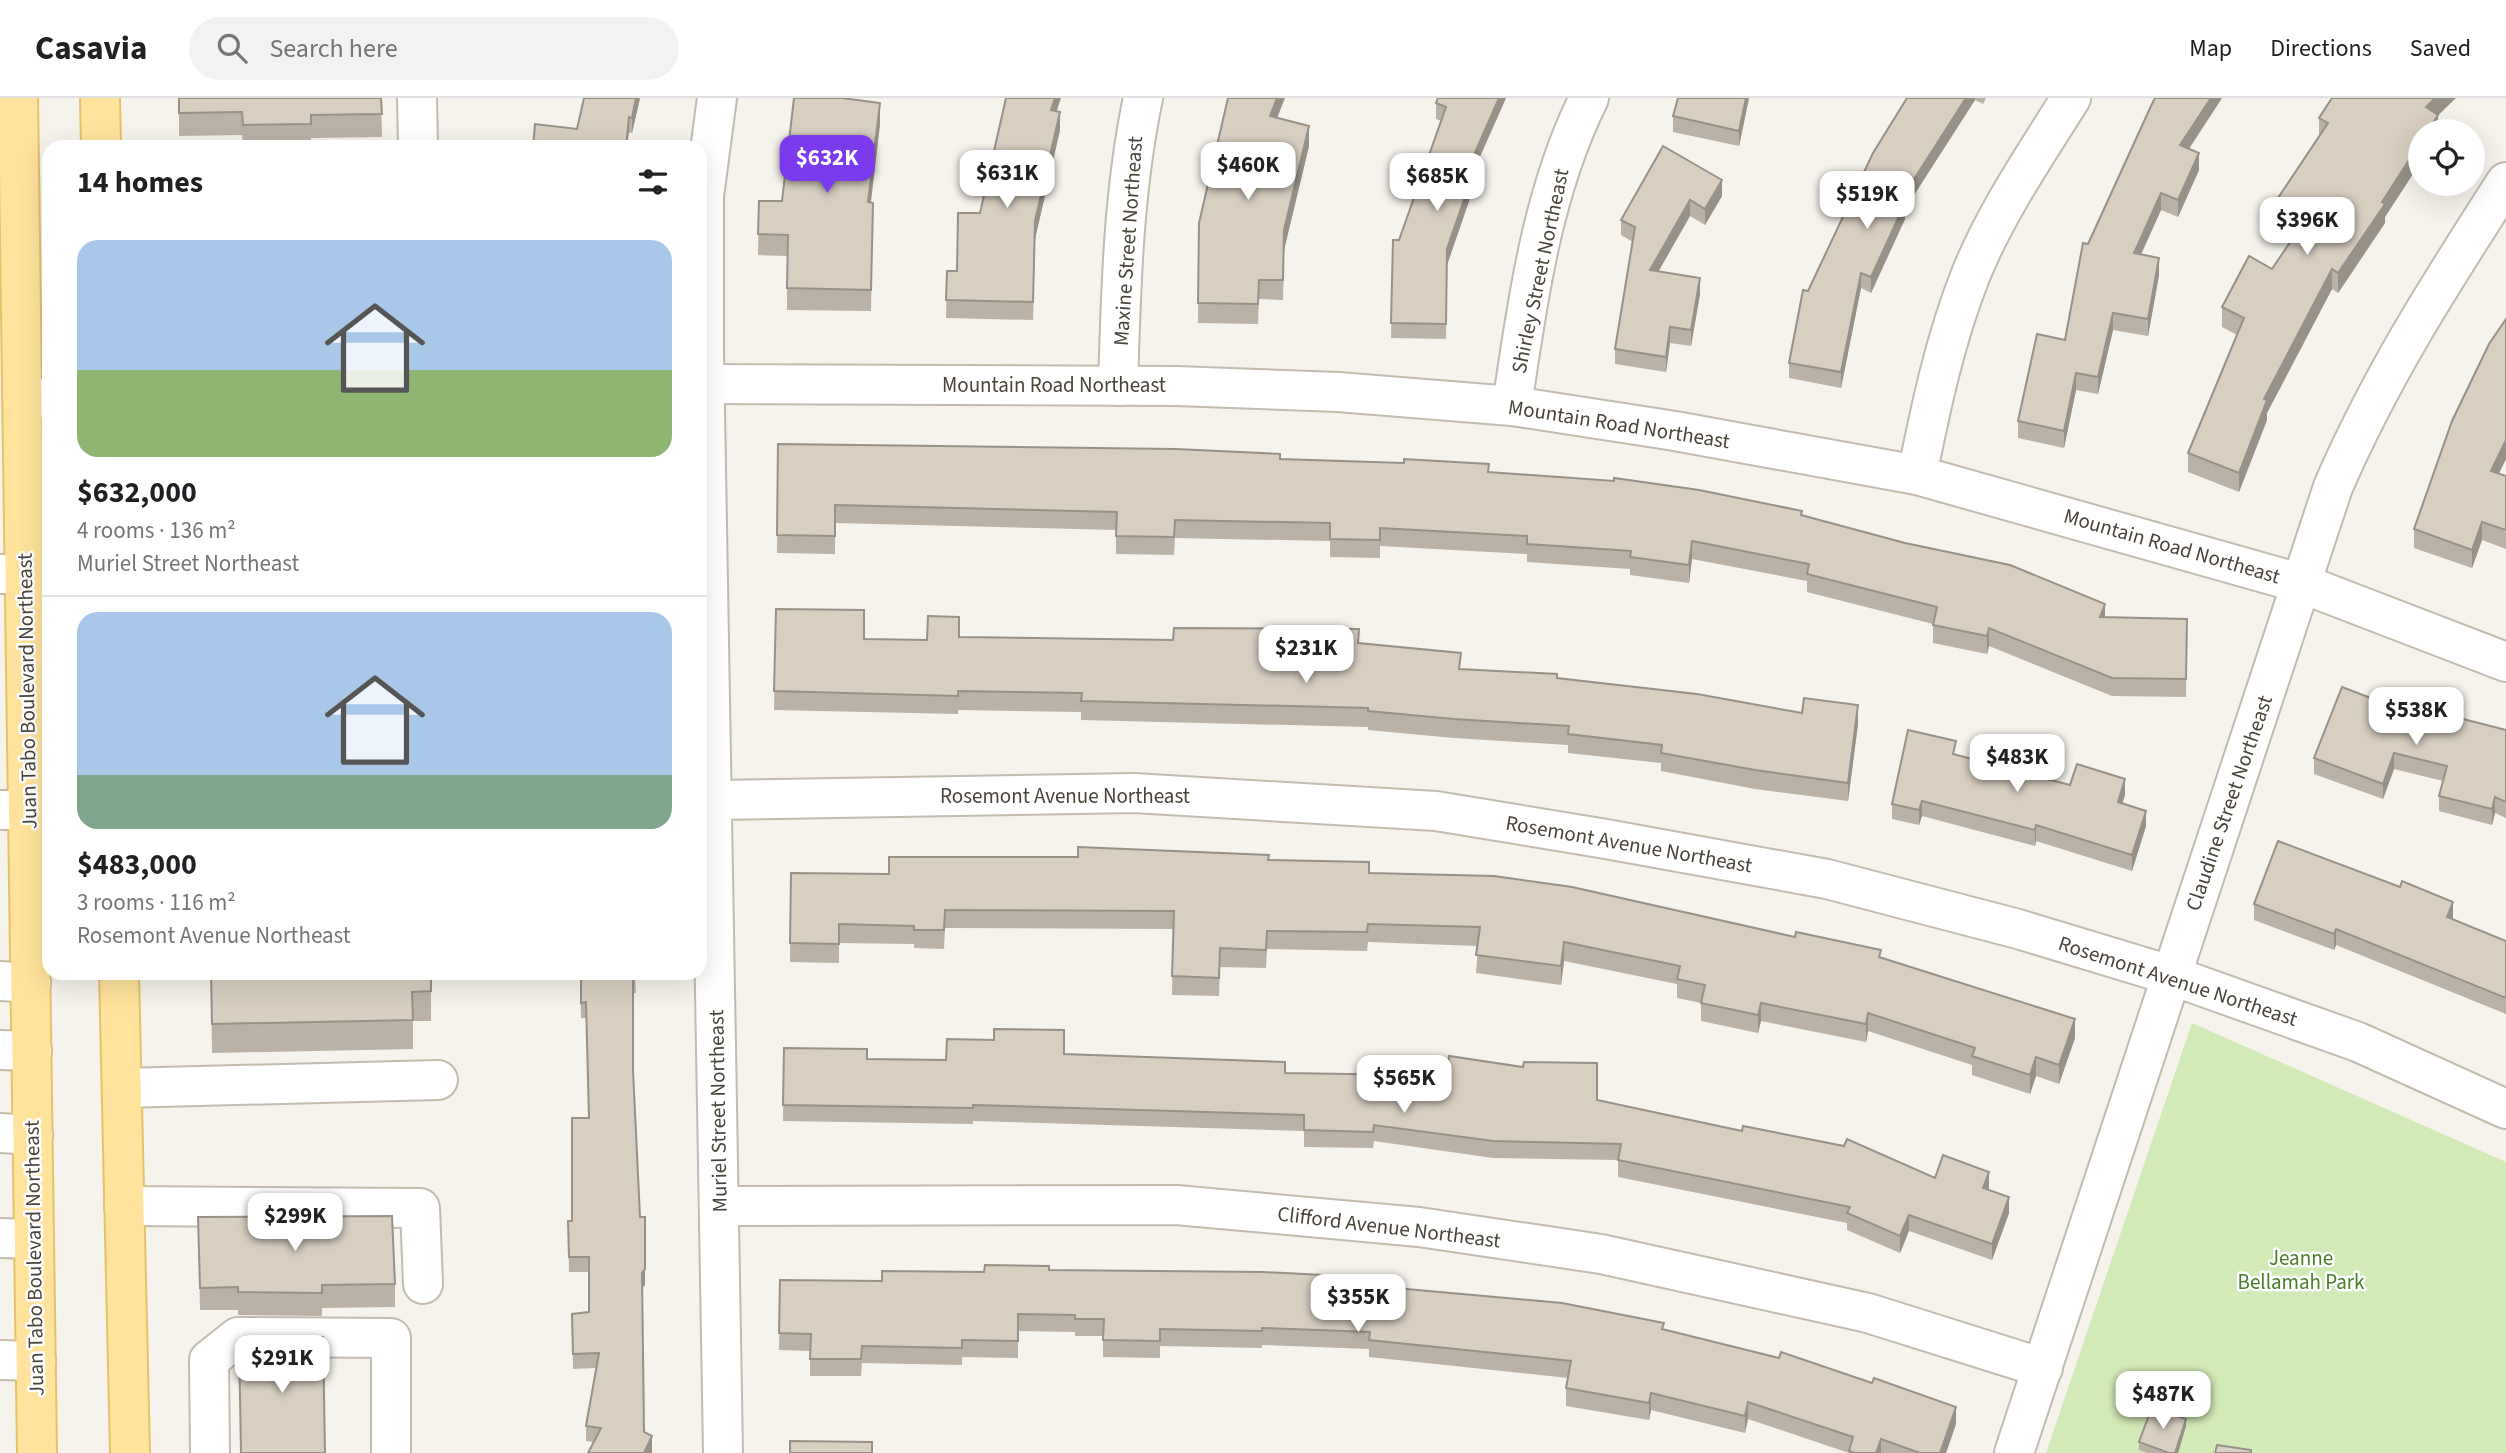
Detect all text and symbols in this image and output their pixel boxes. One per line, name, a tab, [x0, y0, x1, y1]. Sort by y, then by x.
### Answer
search box	[189, 17, 679, 80]
text: Casavia	[35, 25, 147, 72]
icon: search	[213, 29, 251, 67]
text: Search here	[269, 30, 398, 67]
text: Map	[2189, 31, 2232, 66]
text: Directions	[2270, 31, 2372, 66]
text: Saved	[2410, 31, 2471, 66]
map controls	[2408, 119, 2485, 196]
button: locate	[2408, 119, 2485, 196]
street label: Maxine Street Northeast	[1106, 135, 1150, 347]
pin: $632K	[778, 136, 876, 195]
text: $632K	[796, 141, 858, 174]
pin: $460K	[1199, 142, 1297, 202]
text: $460K	[1217, 148, 1279, 181]
pin: $631K	[958, 150, 1056, 210]
pin: $685K	[1388, 153, 1486, 213]
text: $631K	[976, 156, 1038, 189]
text: $685K	[1406, 159, 1468, 192]
text: 14 homes	[77, 161, 203, 204]
icon: filters	[634, 163, 672, 201]
street label: Shirley Street Northeast	[1504, 166, 1576, 376]
pin: $519K	[1818, 172, 1916, 231]
text: $519K	[1836, 177, 1898, 210]
pin: $396K	[2258, 198, 2356, 257]
text: $396K	[2276, 203, 2338, 236]
icon: home	[312, 285, 438, 411]
street label: Mountain Road Northeast	[942, 370, 1166, 400]
street label: Mountain Road Northeast	[1506, 392, 1732, 456]
text: $632,000	[77, 471, 197, 514]
street label: Mountain Road Northeast	[2060, 501, 2284, 591]
text: 4 rooms · 136 m²	[77, 514, 236, 547]
text: Muriel Street Northeast	[77, 547, 299, 580]
street label: Juan Tabo Boulevard Northeast	[10, 553, 44, 829]
pin: $231K	[1257, 626, 1355, 685]
text: $231K	[1275, 631, 1337, 664]
icon: home	[312, 657, 438, 783]
pin: $538K	[2367, 688, 2465, 747]
street label: Claudine Street Northeast	[2178, 691, 2280, 915]
text: $538K	[2385, 693, 2447, 726]
pin: $483K	[1968, 734, 2066, 794]
text: $483K	[1986, 740, 2048, 773]
street label: Rosemont Avenue Northeast	[940, 781, 1190, 811]
street label: Rosemont Avenue Northeast	[1503, 808, 1755, 880]
text: $483,000	[77, 843, 197, 886]
text: 3 rooms · 116 m²	[77, 886, 236, 919]
text: Rosemont Avenue Northeast	[77, 919, 351, 952]
street label: Rosemont Avenue Northeast	[2055, 928, 2301, 1034]
street label: Muriel Street Northeast	[701, 1009, 735, 1213]
pin: $565K	[1355, 1056, 1453, 1115]
text: $565K	[1373, 1061, 1435, 1094]
street label: Juan Tabo Boulevard Northeast	[17, 1120, 51, 1396]
pin: $299K	[246, 1194, 344, 1253]
street label: Clifford Avenue Northeast	[1276, 1198, 1502, 1256]
text: $299K	[264, 1199, 326, 1232]
park label: Jeanne Bellamah Park	[2238, 1243, 2365, 1297]
pin: $355K	[1309, 1274, 1407, 1334]
text: $355K	[1327, 1280, 1389, 1313]
pin: $291K	[233, 1336, 331, 1395]
text: $291K	[251, 1341, 313, 1374]
pin: $487K	[2114, 1372, 2212, 1431]
text: $487K	[2132, 1377, 2194, 1410]

